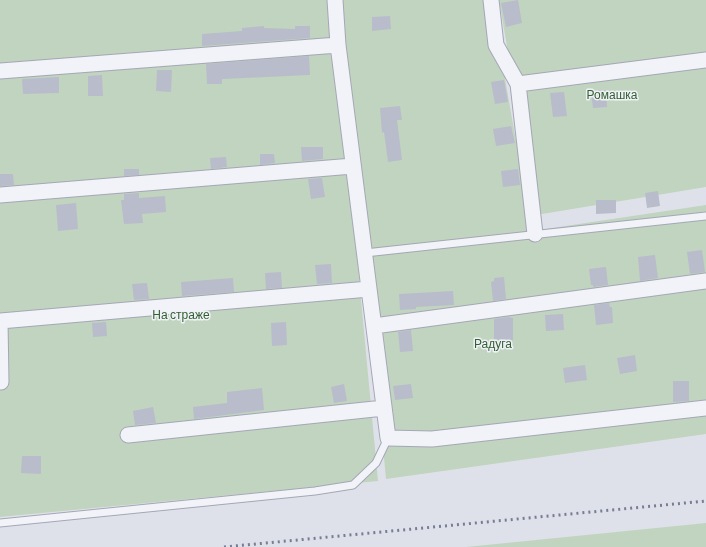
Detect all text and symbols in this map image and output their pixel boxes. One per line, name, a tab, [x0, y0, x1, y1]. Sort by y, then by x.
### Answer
park label: Ромашка	[587, 88, 637, 102]
park label: На страже	[152, 308, 210, 322]
park label: Радуга	[474, 337, 512, 351]

